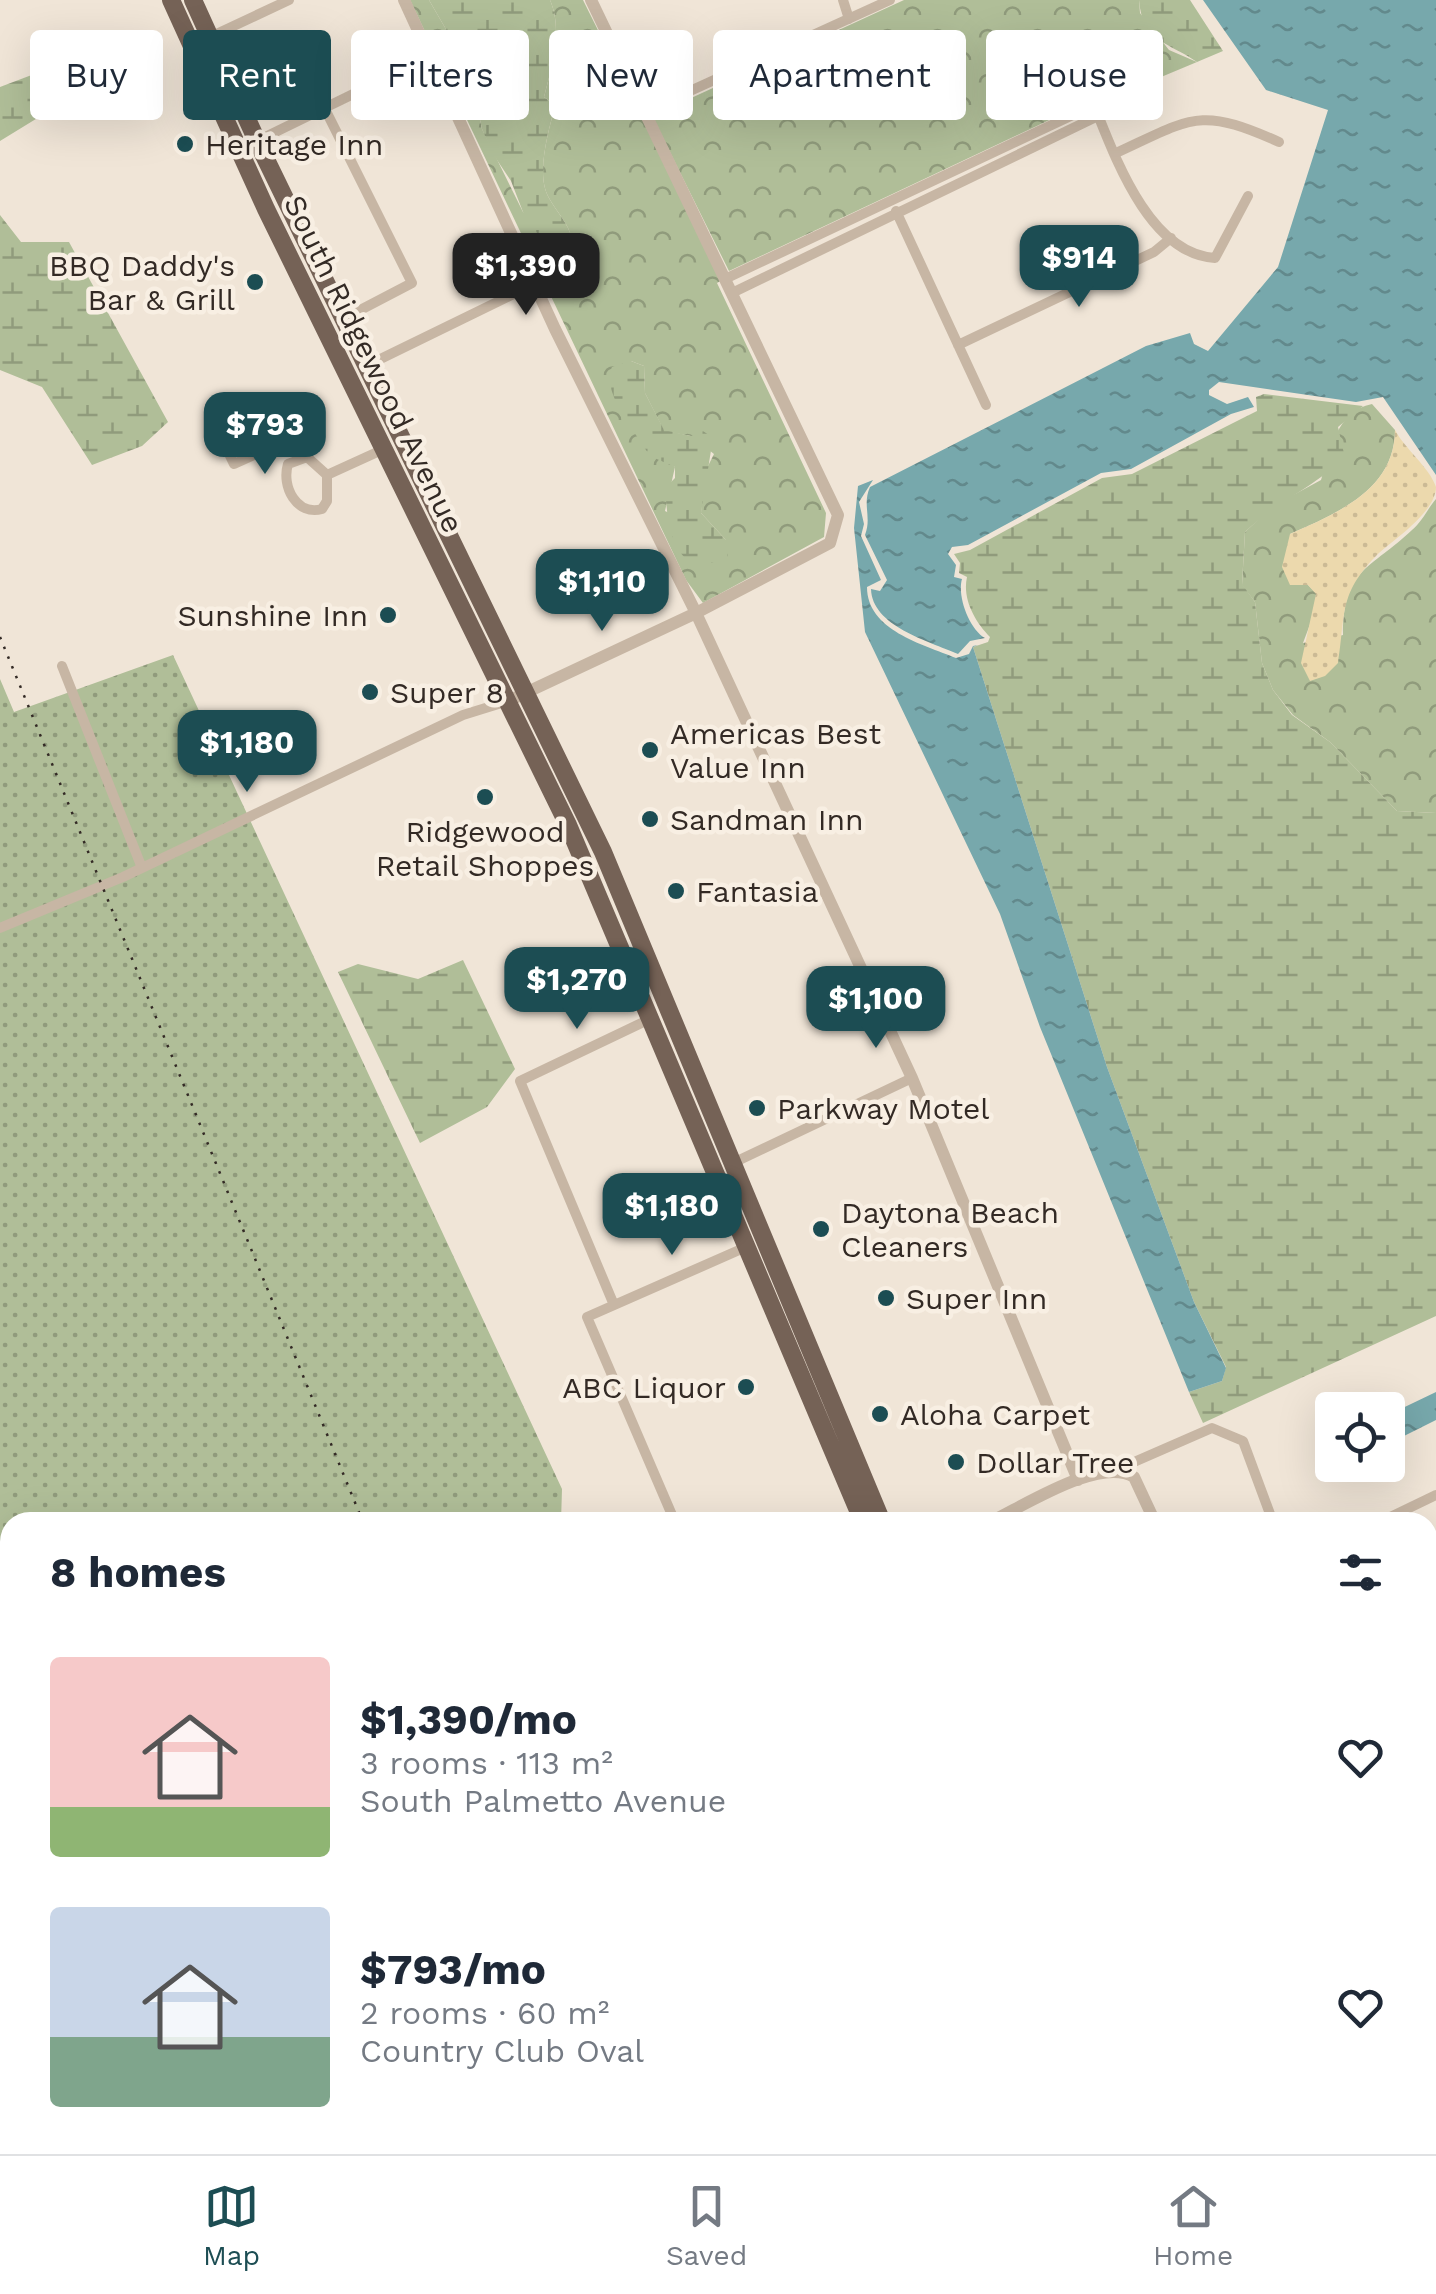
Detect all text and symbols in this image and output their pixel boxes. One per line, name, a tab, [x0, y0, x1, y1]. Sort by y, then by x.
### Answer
chip: Buy	[30, 30, 163, 120]
chip: Rent	[183, 30, 331, 120]
chip: Filters	[351, 30, 529, 120]
chip: New	[549, 30, 693, 120]
chip: Apartment	[713, 30, 966, 120]
chip: House	[986, 30, 1163, 120]
place label: Heritage Inn	[205, 127, 383, 162]
marker: Heritage Inn	[174, 133, 196, 155]
street label: South Ridgewood Avenue	[277, 190, 471, 538]
pin: $914	[1020, 225, 1138, 310]
pin: $1,390	[445, 233, 607, 318]
text: $914	[1042, 238, 1116, 276]
text: $1,390	[475, 246, 577, 284]
place label: BBQ Daddy's Bar & Grill	[49, 248, 235, 317]
marker: BBQ Daddy's Bar & Grill	[244, 271, 266, 293]
pin: $793	[206, 392, 324, 477]
text: $793	[226, 405, 304, 443]
pin: $1,110	[521, 549, 683, 634]
text: $1,110	[558, 562, 646, 600]
place label: Sunshine Inn	[178, 598, 368, 633]
marker: Sunshine Inn	[377, 604, 399, 626]
place label: Super 8	[390, 675, 504, 710]
marker: Super 8	[359, 681, 381, 703]
pin: $1,180	[166, 710, 328, 795]
place label: Americas Best Value Inn	[670, 716, 881, 785]
text: $1,180	[200, 723, 294, 761]
marker: Americas Best Value Inn	[639, 739, 661, 761]
marker: Ridgewood Retail Shoppes	[474, 786, 496, 808]
place label: Sandman Inn	[670, 802, 864, 837]
marker: Sandman Inn	[639, 808, 661, 830]
place label: Ridgewood Retail Shoppes	[376, 814, 594, 883]
place label: Fantasia	[696, 874, 818, 909]
marker: Fantasia	[665, 880, 687, 902]
pin: $1,270	[496, 947, 658, 1032]
text: $1,270	[526, 960, 628, 998]
pin: $1,100	[795, 966, 957, 1051]
text: $1,100	[828, 979, 924, 1017]
place label: Parkway Motel	[777, 1091, 990, 1126]
marker: Parkway Motel	[746, 1097, 768, 1119]
pin: $1,180	[591, 1173, 753, 1258]
text: $1,180	[625, 1186, 719, 1224]
place label: Daytona Beach Cleaners	[841, 1195, 1059, 1264]
marker: Daytona Beach Cleaners	[810, 1218, 832, 1240]
place label: Super Inn	[906, 1281, 1047, 1316]
marker: Super Inn	[875, 1287, 897, 1309]
place label: ABC Liquor	[562, 1370, 726, 1405]
marker: ABC Liquor	[735, 1376, 757, 1398]
map controls	[1315, 1392, 1405, 1482]
button: locate	[1315, 1392, 1405, 1482]
place label: Aloha Carpet	[900, 1397, 1091, 1432]
marker: Aloha Carpet	[869, 1403, 891, 1425]
place label: Dollar Tree	[976, 1445, 1134, 1480]
marker: Dollar Tree	[945, 1451, 967, 1473]
icon: filters	[1333, 1545, 1388, 1600]
text: 8 homes	[50, 1548, 226, 1597]
text: $1,390/mo	[360, 1695, 577, 1744]
icon: home	[130, 1697, 250, 1817]
icon: heart	[1333, 1730, 1388, 1785]
text: 3 rooms · 113 m²	[360, 1744, 613, 1782]
text: South Palmetto Avenue	[360, 1782, 726, 1820]
text: $793/mo	[360, 1945, 546, 1994]
icon: home	[130, 1947, 250, 2067]
icon: heart	[1333, 1980, 1388, 2035]
text: 2 rooms · 60 m²	[360, 1994, 609, 2032]
text: Country Club Oval	[360, 2032, 644, 2070]
tab: Map	[203, 2179, 260, 2272]
tab: Saved	[666, 2179, 747, 2272]
tab: Home	[1153, 2179, 1233, 2272]

